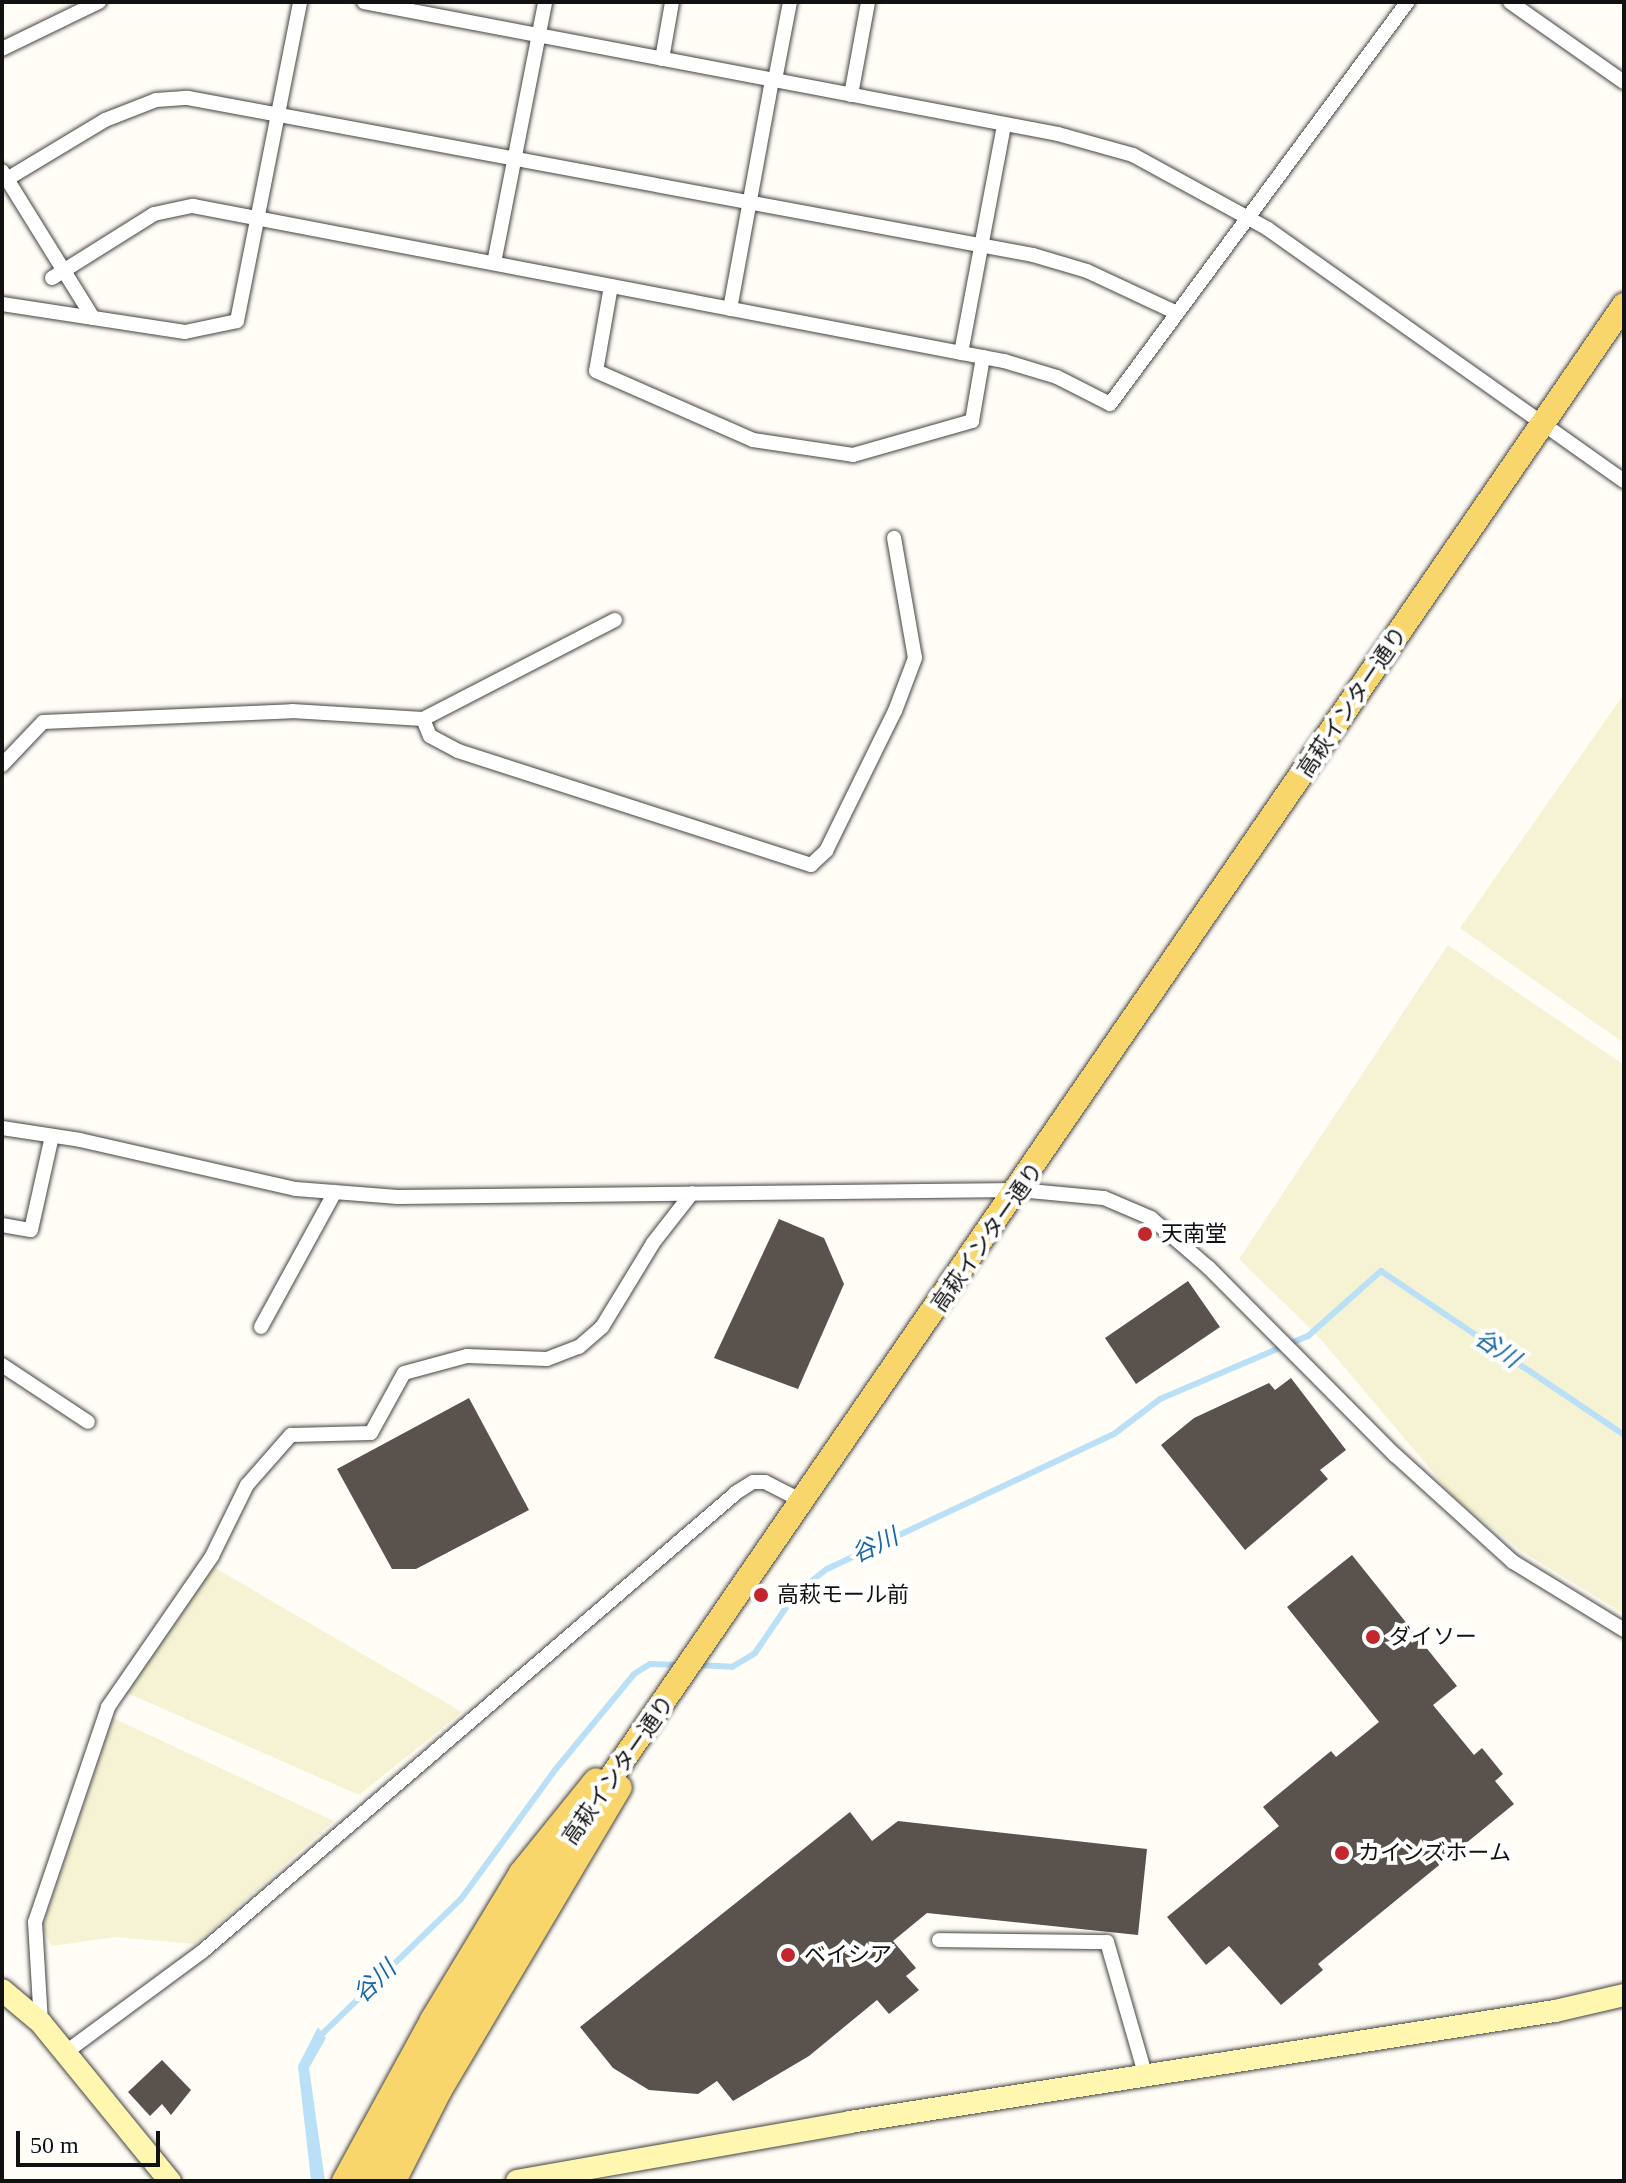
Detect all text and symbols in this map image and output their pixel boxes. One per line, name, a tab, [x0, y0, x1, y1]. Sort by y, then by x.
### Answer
street label: 高萩インター通り	[1292, 622, 1412, 782]
street label: 高萩インター通り	[926, 1157, 1048, 1317]
place label: 天南堂	[1161, 1221, 1227, 1247]
marker: 天南堂	[1136, 1225, 1154, 1243]
water label: 谷川	[1469, 1324, 1525, 1374]
water label: 谷川	[847, 1523, 903, 1569]
place label: 高萩モール前	[777, 1582, 909, 1608]
marker: 高萩モール前	[752, 1586, 770, 1604]
place label: ダイソー	[1389, 1624, 1477, 1650]
marker: ダイソー	[1364, 1628, 1382, 1646]
street label: 高萩インター通り	[557, 1690, 679, 1850]
place label: カインズホーム	[1358, 1840, 1512, 1866]
marker: カインズホーム	[1333, 1844, 1351, 1862]
place label: ベイシア	[804, 1942, 892, 1968]
marker: ベイシア	[779, 1946, 797, 1964]
water label: 谷川	[348, 1955, 402, 2009]
scale bar	[20, 2115, 164, 2165]
text: 50 m	[30, 2132, 79, 2158]

